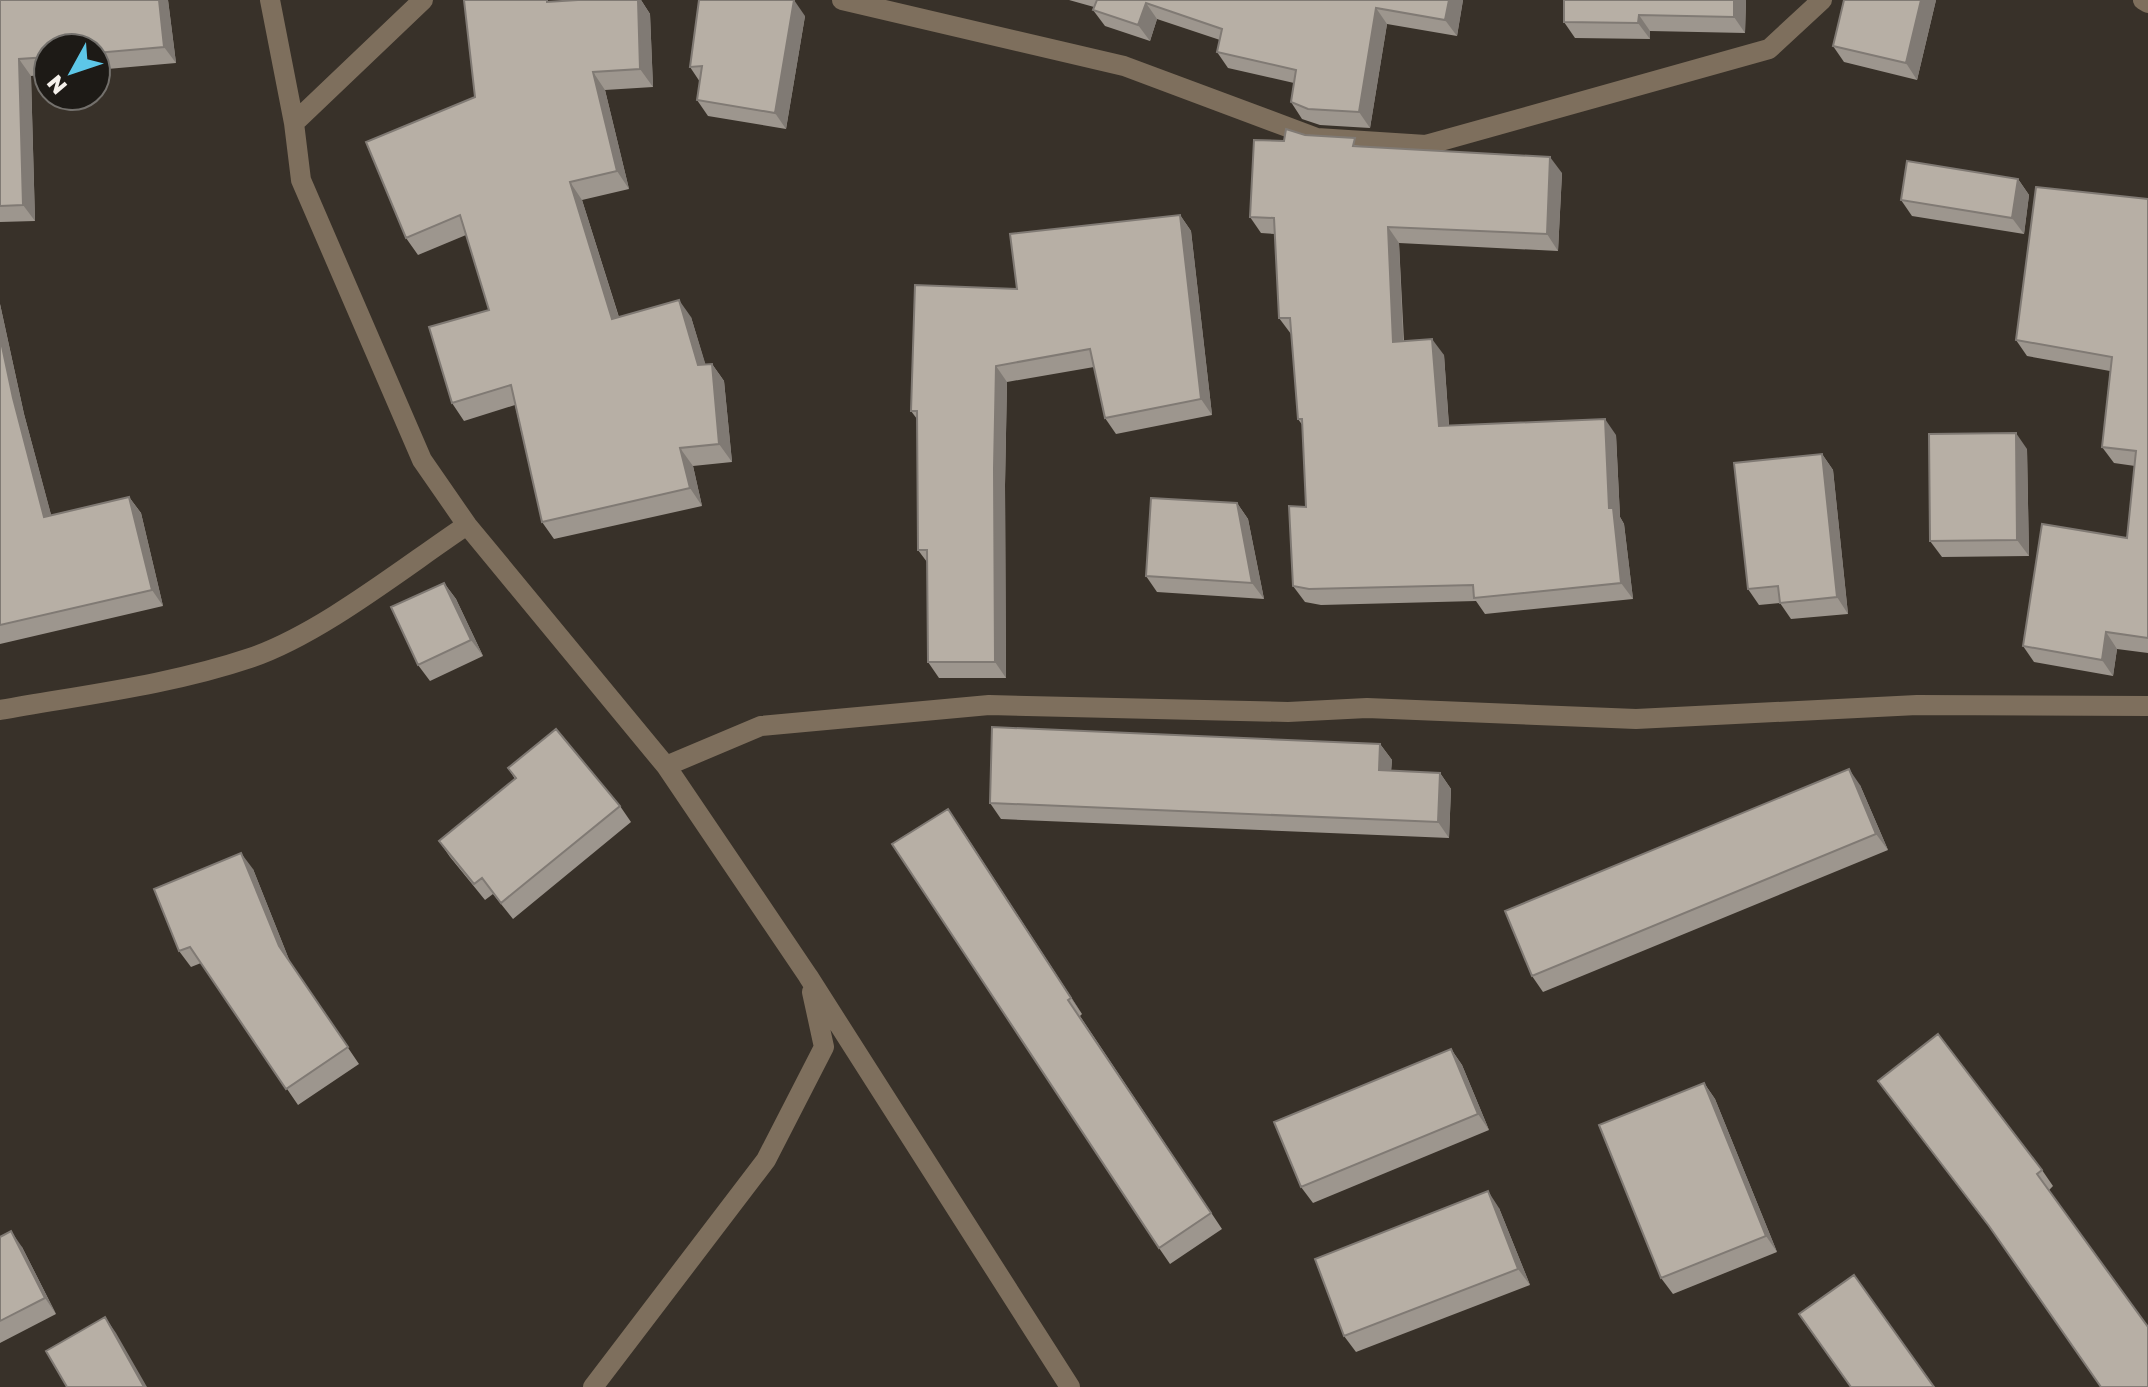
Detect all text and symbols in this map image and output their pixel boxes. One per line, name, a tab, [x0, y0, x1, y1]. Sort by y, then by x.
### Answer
north arrow	[32, 32, 112, 112]
text: N	[41, 70, 72, 100]

